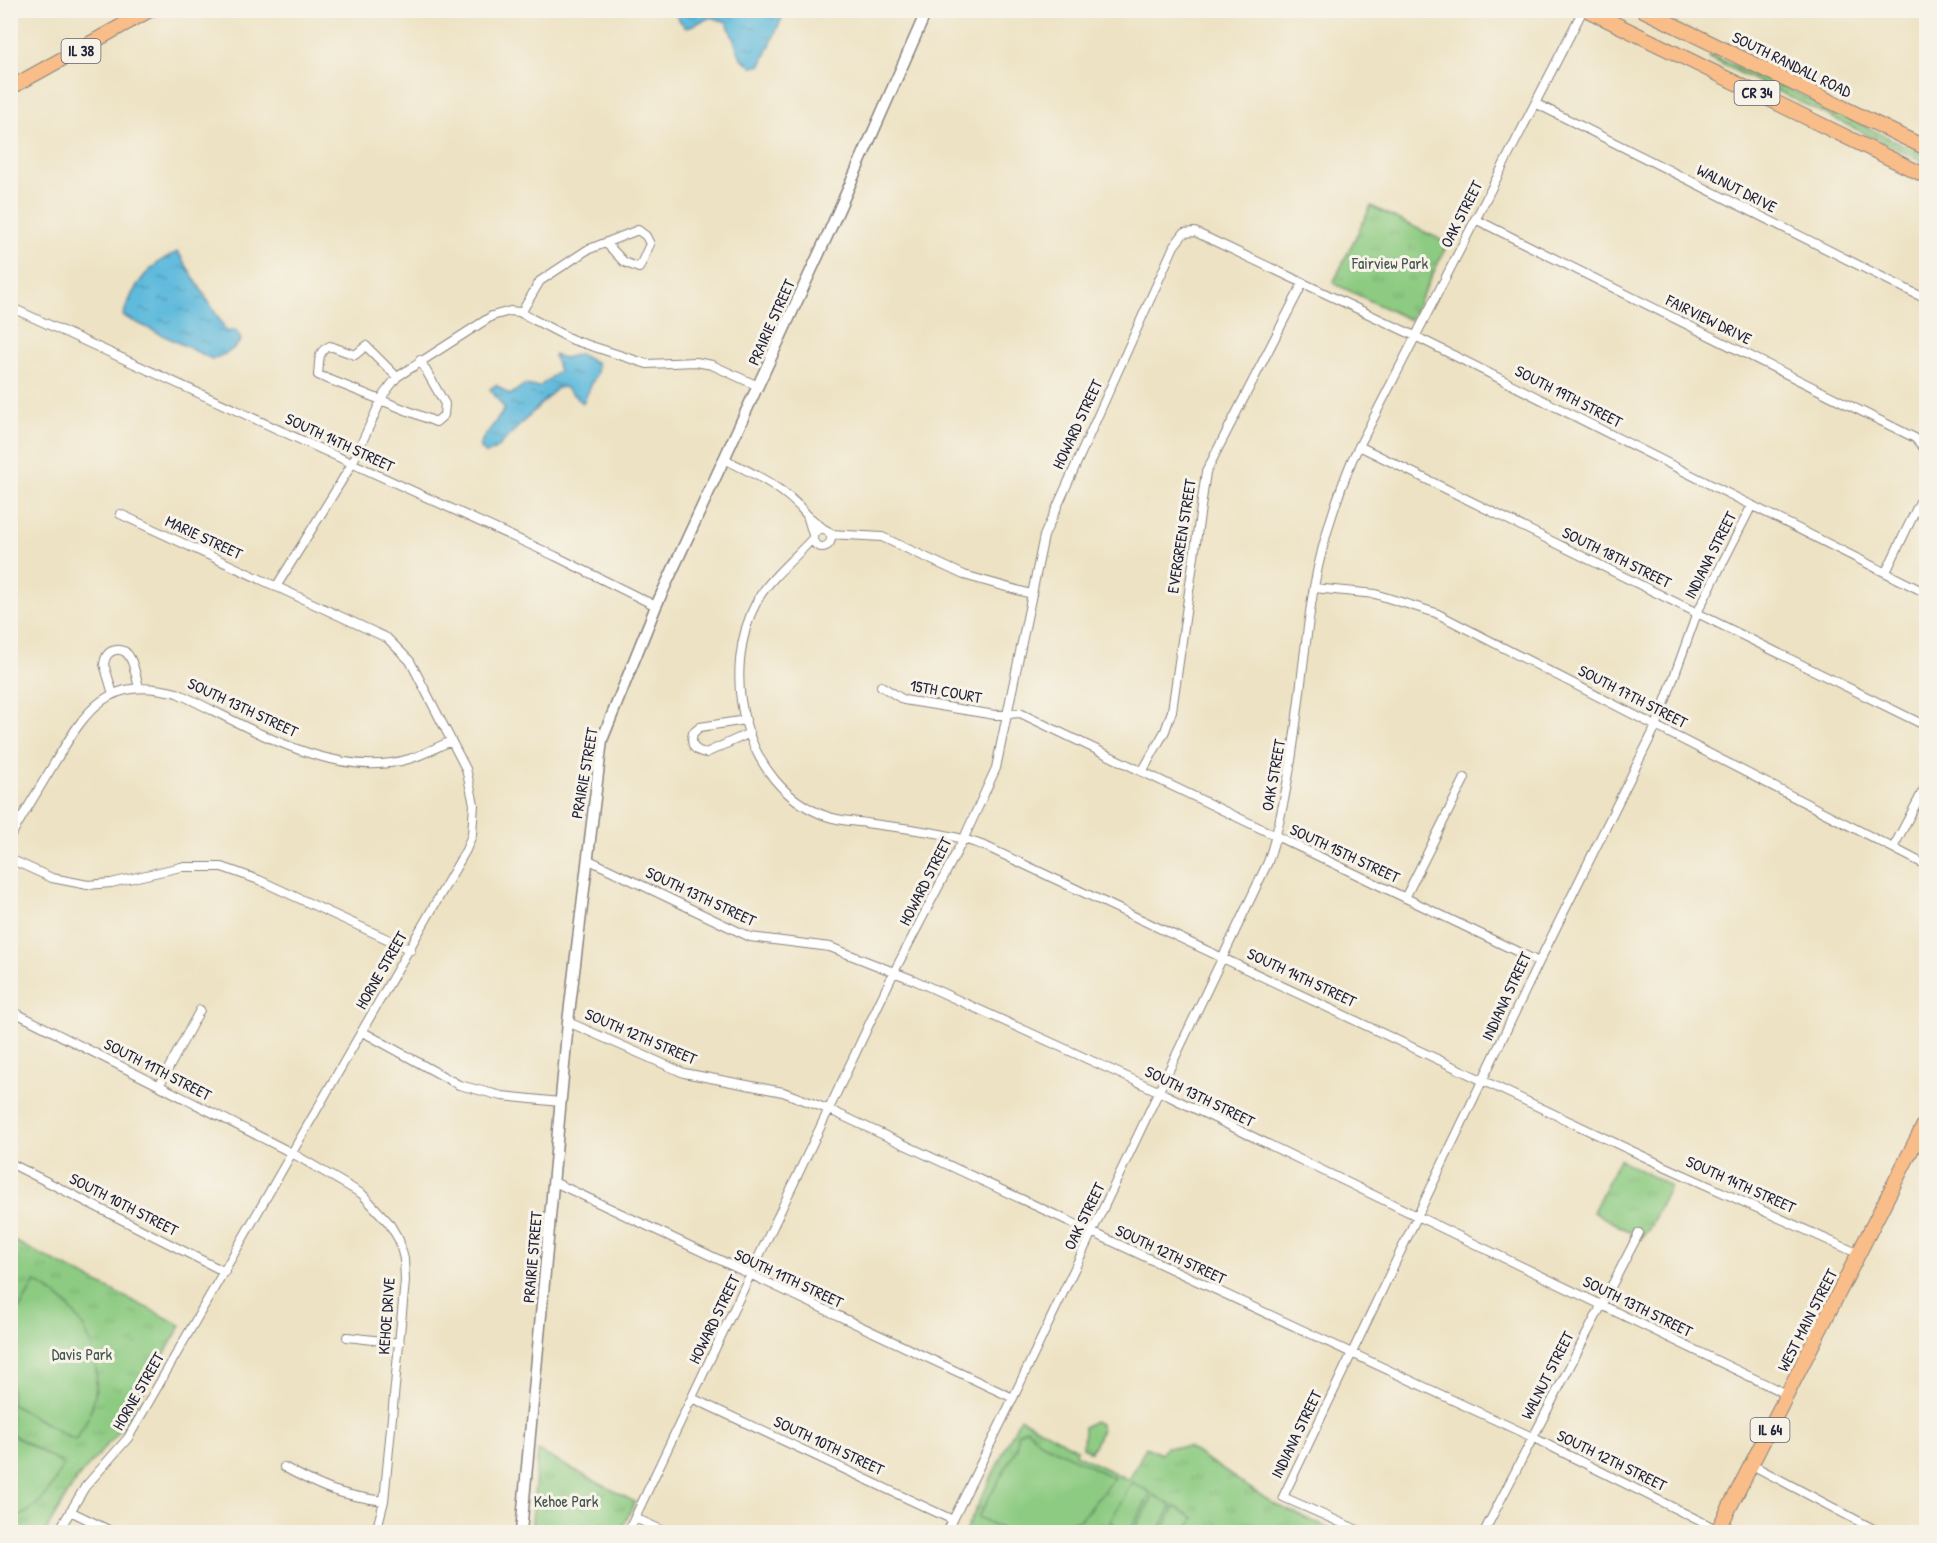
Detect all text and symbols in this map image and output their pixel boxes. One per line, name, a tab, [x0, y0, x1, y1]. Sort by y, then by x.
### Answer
street label: SOUTH RANDALL ROAD	[1729, 26, 1856, 103]
road number: IL 38	[62, 39, 100, 63]
road number: CR 34	[1734, 81, 1780, 105]
street label: WALNUT DRIVE	[1693, 158, 1781, 218]
street label: OAK STREET	[1435, 176, 1487, 251]
park label: Fairview Park	[1351, 252, 1428, 274]
street label: PRAIRIE STREET	[742, 275, 800, 369]
street label: FAIRVIEW DRIVE	[1662, 288, 1756, 349]
street label: SOUTH 19TH STREET	[1512, 359, 1627, 433]
street label: HOWARD STREET	[1047, 375, 1108, 472]
street label: SOUTH 14TH STREET	[282, 407, 399, 477]
street label: EVERGREEN STREET	[1161, 477, 1201, 595]
street label: INDIANA STREET	[1679, 507, 1742, 602]
street label: MARIE STREET	[162, 510, 247, 565]
street label: SOUTH 18TH STREET	[1559, 521, 1676, 593]
street label: SOUTH 17TH STREET	[1575, 659, 1692, 733]
street label: SOUTH 13TH STREET	[184, 672, 302, 742]
street label: 15TH COURT	[908, 674, 984, 708]
street label: PRAIRIE STREET	[565, 725, 603, 820]
street label: OAK STREET	[1256, 737, 1290, 813]
street label: SOUTH 15TH STREET	[1287, 818, 1404, 888]
street label: HOWARD STREET	[893, 833, 957, 929]
street label: SOUTH 13TH STREET	[642, 861, 760, 931]
street label: HORNE STREET	[350, 927, 412, 1013]
street label: SOUTH 14TH STREET	[1244, 942, 1361, 1012]
street label: INDIANA STREET	[1476, 948, 1536, 1044]
street label: SOUTH 12TH STREET	[582, 1003, 701, 1070]
street label: SOUTH 11TH STREET	[101, 1032, 216, 1106]
street label: SOUTH 13TH STREET	[1142, 1060, 1259, 1132]
street label: SOUTH 14TH STREET	[1683, 1150, 1800, 1218]
street label: SOUTH 10TH STREET	[66, 1167, 182, 1241]
street label: OAK STREET	[1058, 1178, 1110, 1253]
street label: PRAIRIE STREET	[517, 1210, 547, 1304]
street label: SOUTH 12TH STREET	[1112, 1219, 1230, 1289]
street label: SOUTH 11TH STREET	[731, 1243, 847, 1313]
street label: WEST MAIN STREET	[1772, 1264, 1843, 1375]
street label: HOWARD STREET	[683, 1270, 745, 1367]
street label: SOUTH 13TH STREET	[1580, 1270, 1697, 1342]
street label: KEHOE DRIVE	[372, 1277, 400, 1355]
street label: WALNUT STREET	[1515, 1327, 1579, 1423]
park label: Davis Park	[52, 1343, 113, 1365]
street label: HORNE STREET	[107, 1348, 169, 1434]
street label: INDIANA STREET	[1265, 1386, 1327, 1482]
street label: SOUTH 10TH STREET	[770, 1410, 888, 1480]
road number: IL 64	[1750, 1418, 1790, 1442]
street label: SOUTH 12TH STREET	[1554, 1424, 1671, 1496]
park label: Kehoe Park	[534, 1490, 599, 1512]

